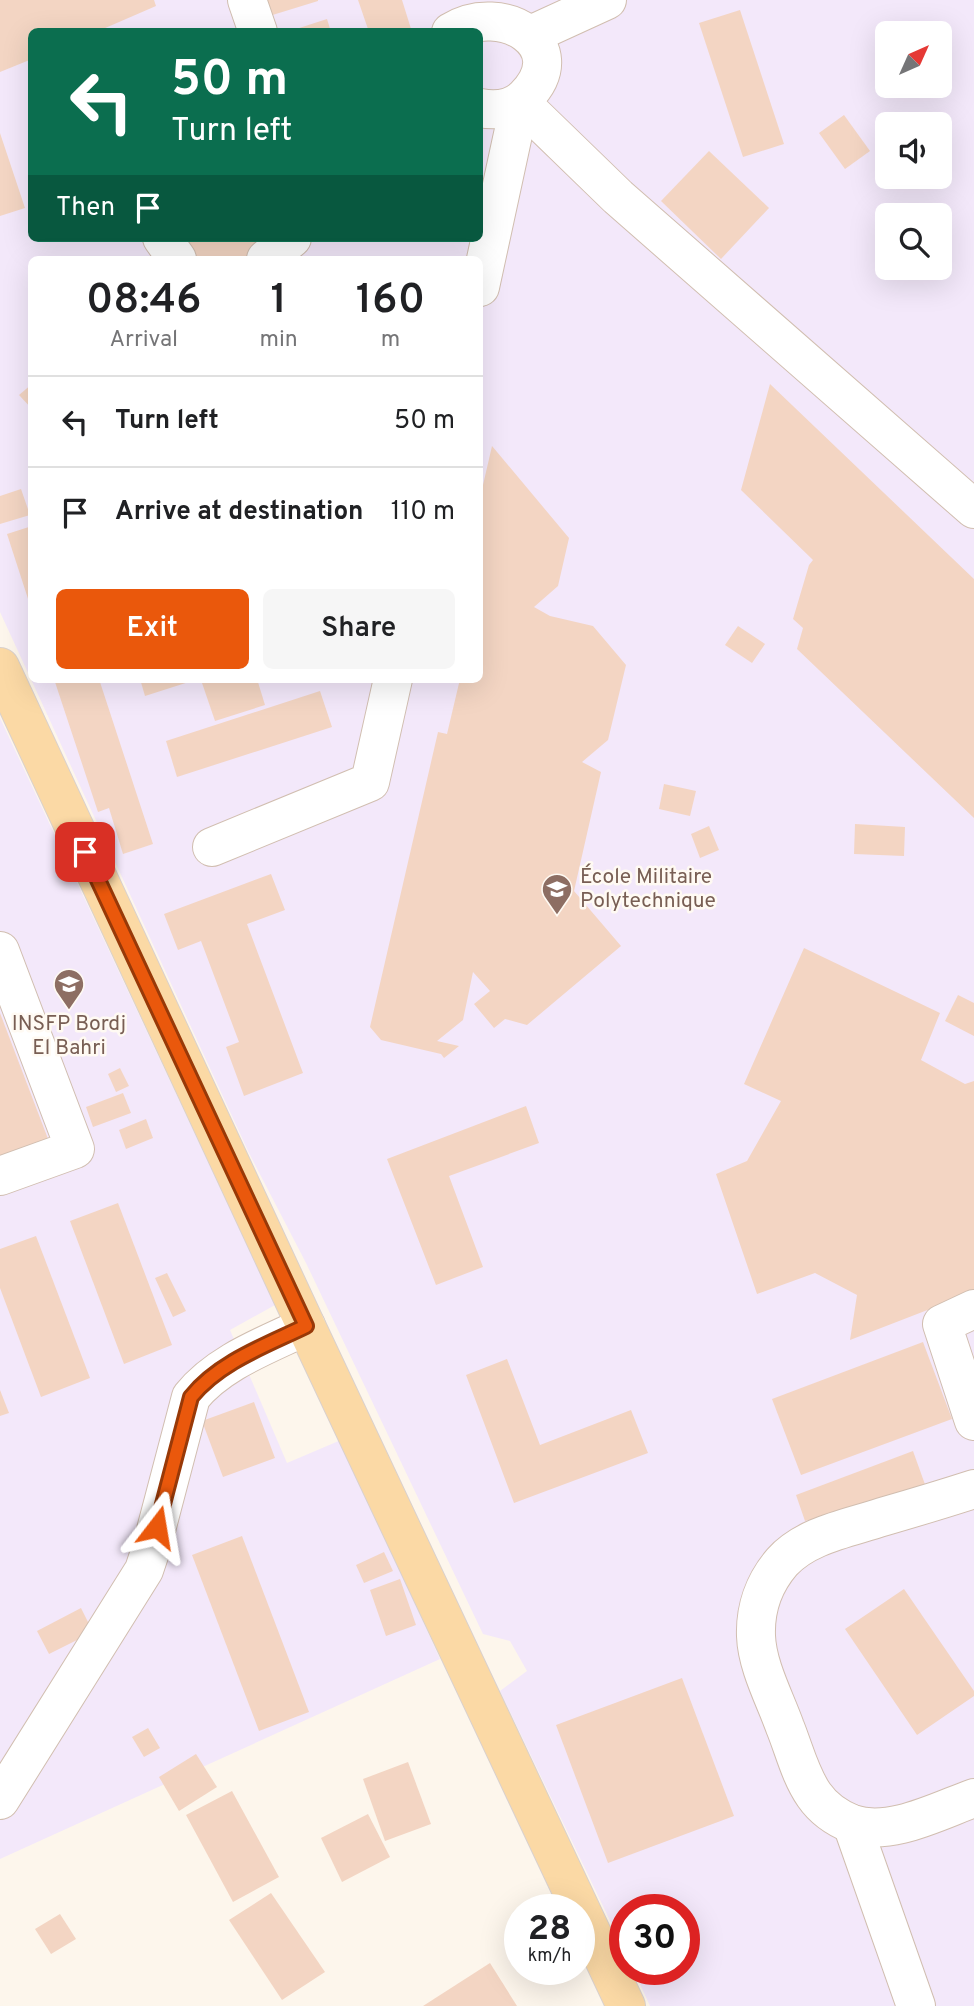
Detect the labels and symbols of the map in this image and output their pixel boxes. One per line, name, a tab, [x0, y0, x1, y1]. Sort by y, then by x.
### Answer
north arrow	[875, 21, 952, 98]
pin	[55, 822, 115, 882]
place label: École Militaire Polytechnique	[580, 863, 716, 915]
school or university icon: École Militaire Polytechnique	[540, 872, 574, 916]
school or university icon: INSFP Bordj El Bahri	[52, 967, 86, 1011]
place label: INSFP Bordj El Bahri	[12, 1011, 126, 1062]
position arrow	[120, 1490, 194, 1564]
speed limit sign: 30	[609, 1894, 700, 1985]

